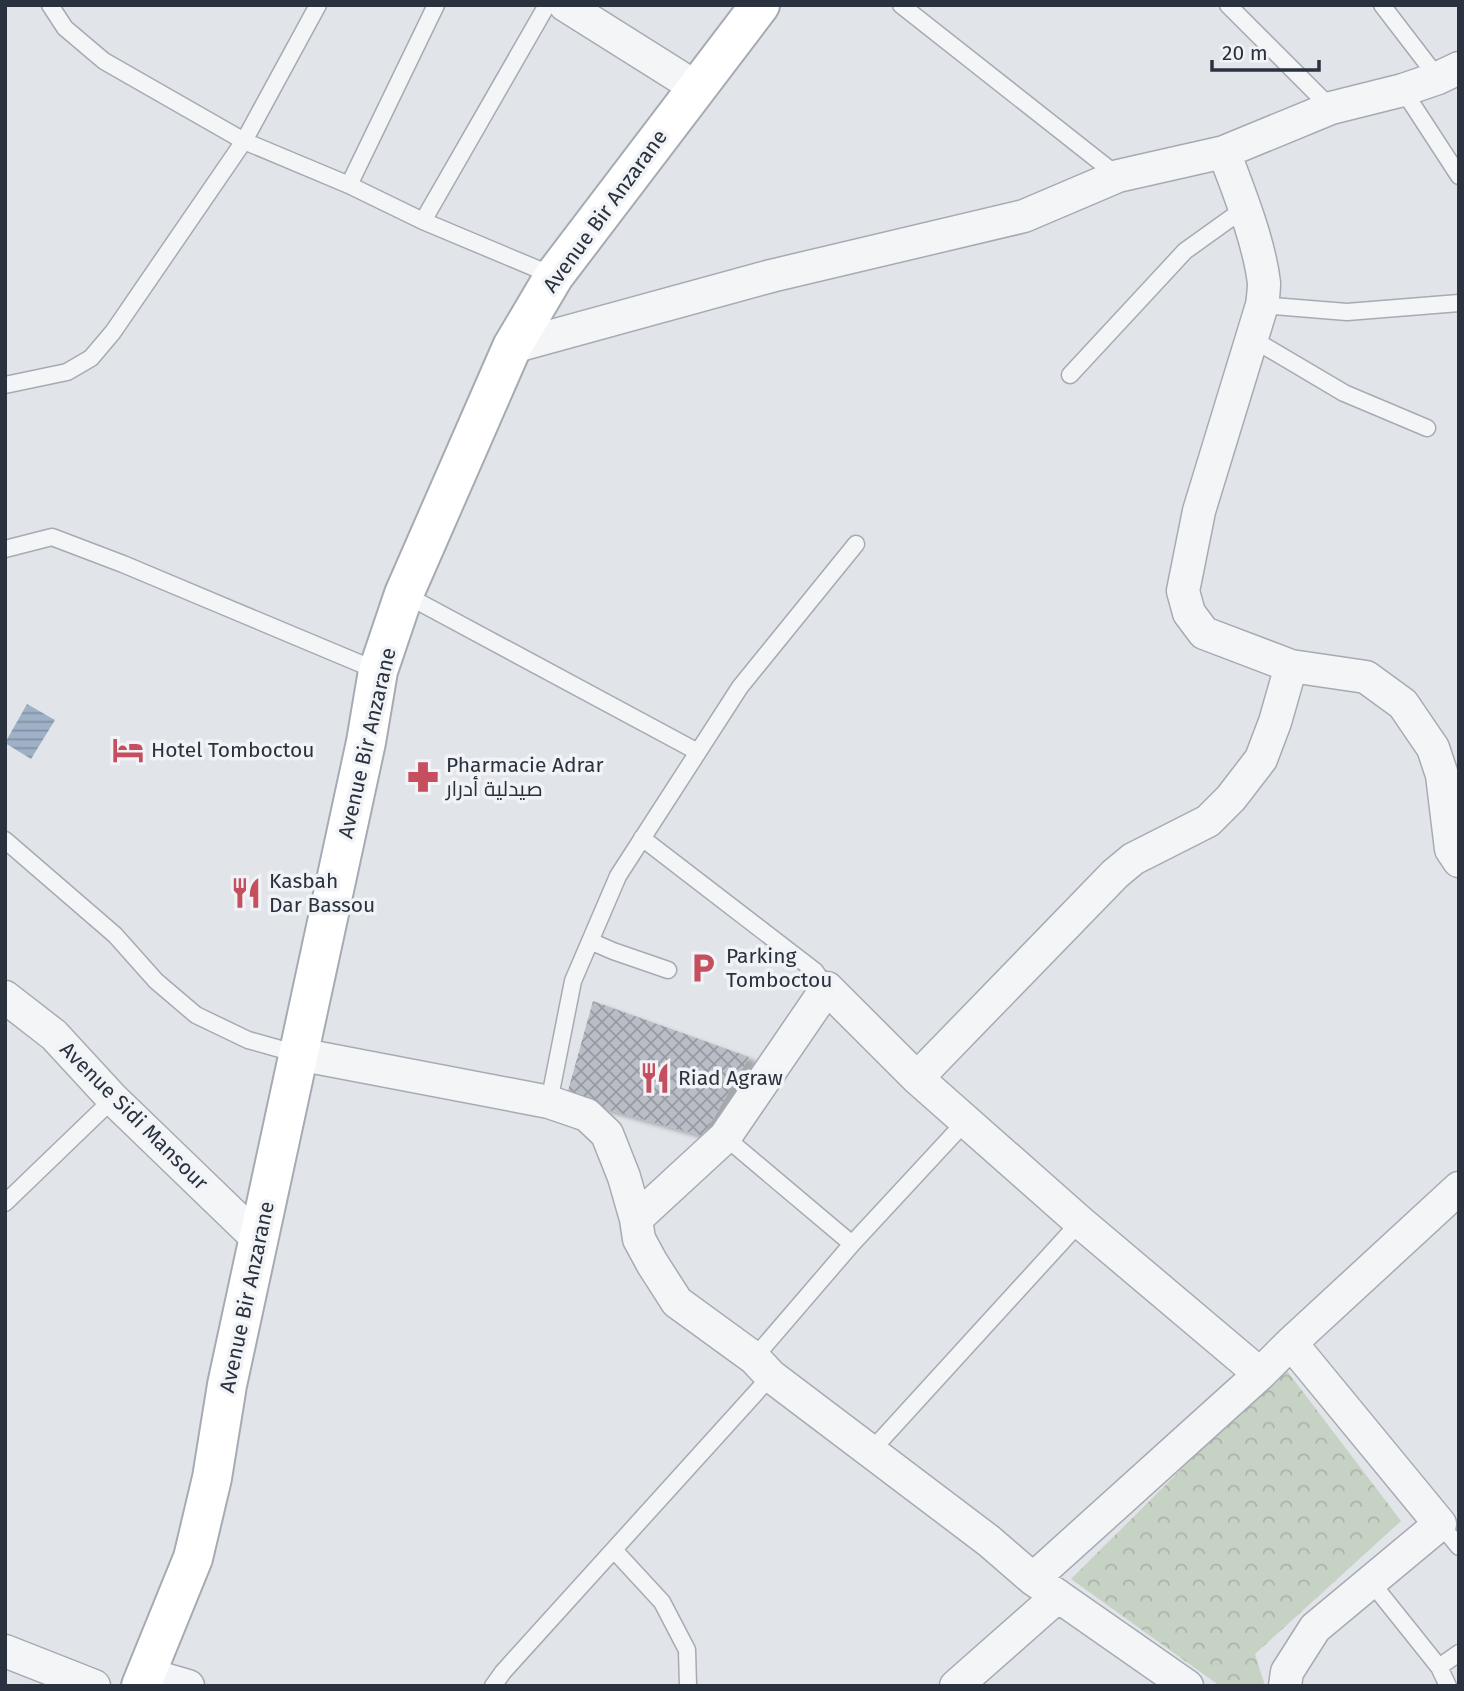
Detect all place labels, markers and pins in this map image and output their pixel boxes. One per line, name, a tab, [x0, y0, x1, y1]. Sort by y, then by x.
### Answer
hotel icon: Hotel Tomboctou	[111, 733, 145, 767]
place label: Hotel Tomboctou	[151, 737, 314, 763]
place label: Pharmacie Adrar صيدلية أدرار	[445, 752, 604, 802]
pharmacy icon: Pharmacie Adrar صيدلية أدرار	[406, 760, 440, 794]
place label: Kasbah Dar Bassou	[269, 868, 375, 918]
restaurant icon: Kasbah Dar Bassou	[229, 876, 263, 910]
place label: Parking Tomboctou	[726, 943, 833, 993]
parking icon: Parking Tomboctou	[686, 951, 720, 985]
restaurant icon: Riad Agraw	[638, 1061, 672, 1095]
place label: Riad Agraw	[678, 1065, 783, 1091]

